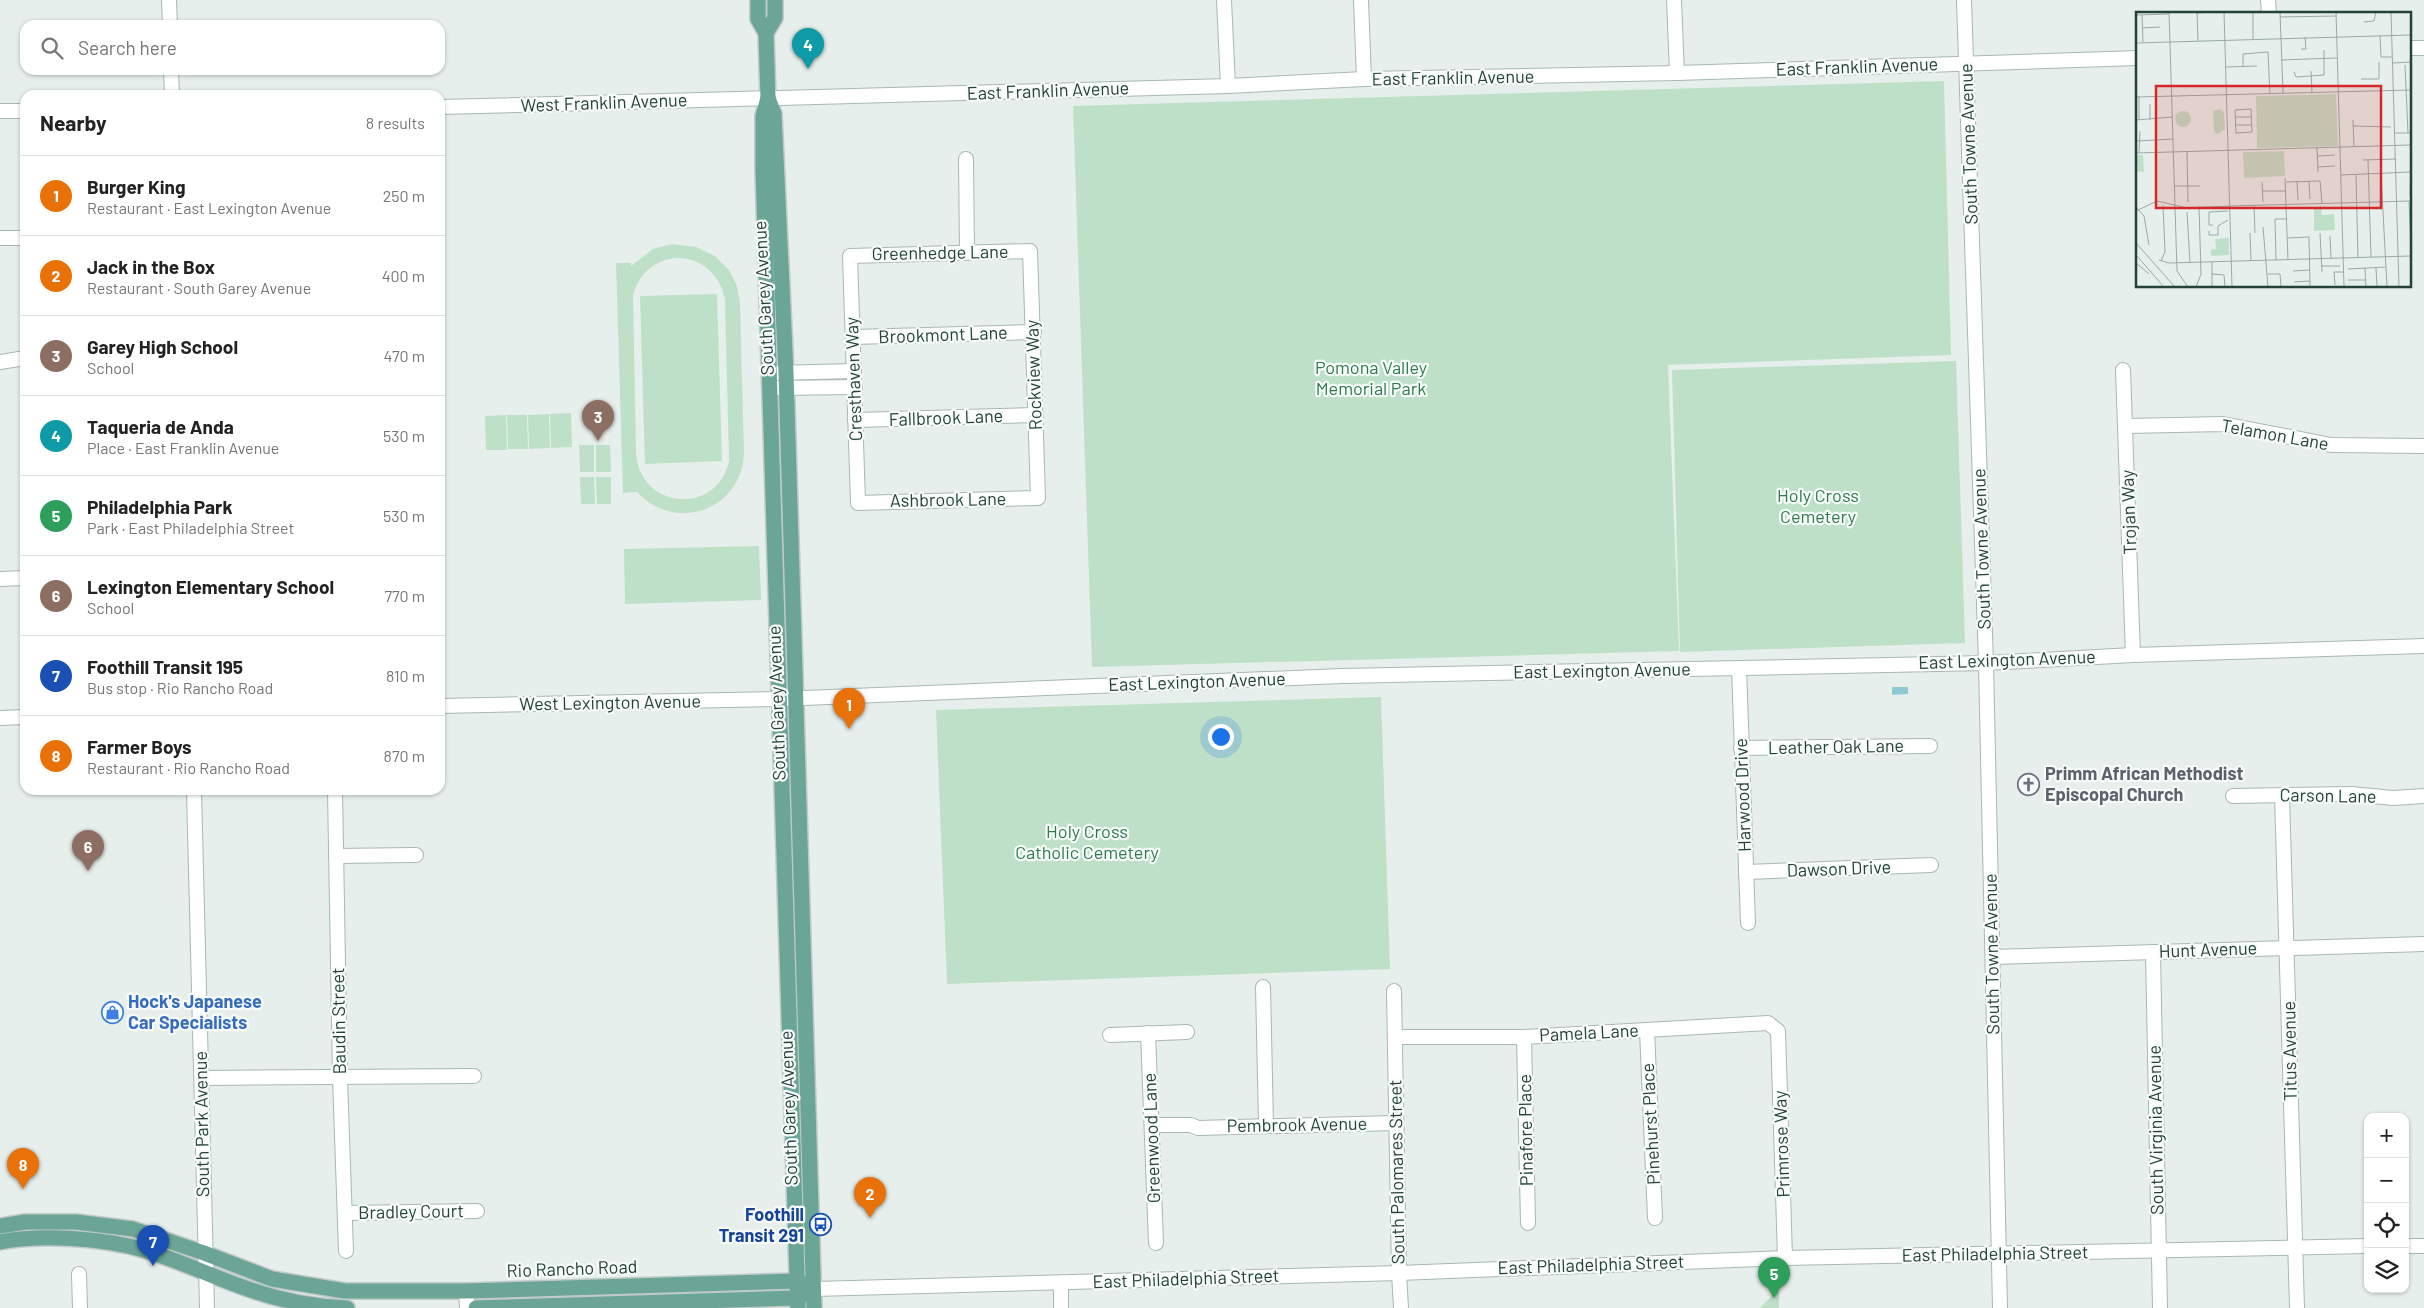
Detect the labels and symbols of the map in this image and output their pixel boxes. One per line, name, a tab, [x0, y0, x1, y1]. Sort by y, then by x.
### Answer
inset map	[2136, 12, 2412, 288]
pin: 4	[792, 28, 824, 69]
street label: East Franklin Avenue	[1775, 52, 1939, 80]
street label: South Towne Avenue	[1954, 63, 1982, 225]
street label: East Franklin Avenue	[1372, 65, 1534, 89]
street label: East Franklin Avenue	[966, 76, 1130, 104]
street label: West Franklin Avenue	[520, 88, 688, 116]
street label: South Garey Avenue	[748, 220, 778, 376]
street label: Greenhedge Lane	[871, 240, 1009, 264]
street label: Cresthaven Way	[840, 317, 866, 442]
street label: Rockview Way	[1020, 319, 1046, 431]
street label: Brookmont Lane	[878, 321, 1008, 347]
park label: Pomona Valley Memorial Park	[1315, 356, 1427, 399]
pin: 3	[582, 400, 614, 441]
street label: Fallbrook Lane	[888, 404, 1003, 430]
street label: Telamon Lane	[2220, 414, 2330, 454]
street label: South Towne Avenue	[1967, 468, 1995, 630]
street label: Trojan Way	[2116, 469, 2140, 555]
park label: Holy Cross Cemetery	[1777, 484, 1859, 527]
street label: Ashbrook Lane	[890, 487, 1006, 511]
street label: South Garey Avenue	[762, 625, 790, 781]
street label: East Lexington Avenue	[1918, 645, 2096, 673]
street label: East Lexington Avenue	[1513, 657, 1691, 683]
street label: East Lexington Avenue	[1108, 667, 1286, 695]
pin: 1	[833, 688, 865, 729]
street label: West Lexington Avenue	[519, 689, 701, 715]
your location	[1208, 724, 1234, 750]
street label: Leather Oak Lane	[1768, 734, 1904, 758]
street label: Harwood Drive	[1729, 738, 1755, 852]
place label: Primm African Methodist Episcopal Church	[2045, 762, 2243, 805]
church icon: Primm African Methodist Episcopal Church	[2017, 772, 2041, 796]
street label: Carson Lane	[2279, 783, 2377, 807]
park label: Holy Cross Catholic Cemetery	[1015, 820, 1159, 863]
pin: 6	[72, 830, 104, 871]
street label: Dawson Drive	[1786, 855, 1892, 881]
street label: South Towne Avenue	[1979, 873, 2003, 1035]
street label: Hunt Avenue	[2158, 936, 2258, 962]
street label: Baudin Street	[326, 967, 350, 1075]
place label: Hock's Japanese Car Specialists	[128, 990, 262, 1033]
shop icon: Hock's Japanese Car Specialists	[100, 1000, 124, 1024]
street label: Titus Avenue	[2277, 1001, 2301, 1101]
street label: Pamela Lane	[1539, 1018, 1639, 1046]
street label: South Garey Avenue	[774, 1030, 802, 1186]
street label: South Virginia Avenue	[2143, 1045, 2167, 1215]
street label: South Park Avenue	[189, 1051, 213, 1197]
street label: Pinehurst Place	[1636, 1063, 1664, 1186]
street label: Greenwood Lane	[1138, 1072, 1164, 1204]
street label: Pinafore Place	[1513, 1074, 1537, 1186]
street label: South Palomares Street	[1383, 1079, 1409, 1265]
street label: Primrose Way	[1768, 1090, 1794, 1198]
street label: Pembrook Avenue	[1227, 1112, 1367, 1136]
pin: 8	[7, 1148, 39, 1189]
pin: 2	[854, 1177, 886, 1218]
street label: Bradley Court	[358, 1199, 464, 1223]
place label: Foothill Transit 291	[719, 1203, 804, 1246]
bus stop icon: Foothill Transit 291	[808, 1213, 832, 1237]
pin: 7	[137, 1225, 169, 1266]
street label: East Philadelphia Street	[1901, 1240, 2089, 1266]
street label: East Philadelphia Street	[1497, 1250, 1685, 1278]
street label: Rio Rancho Road	[506, 1255, 638, 1281]
pin: 5	[1758, 1257, 1790, 1298]
street label: East Philadelphia Street	[1092, 1264, 1280, 1292]

